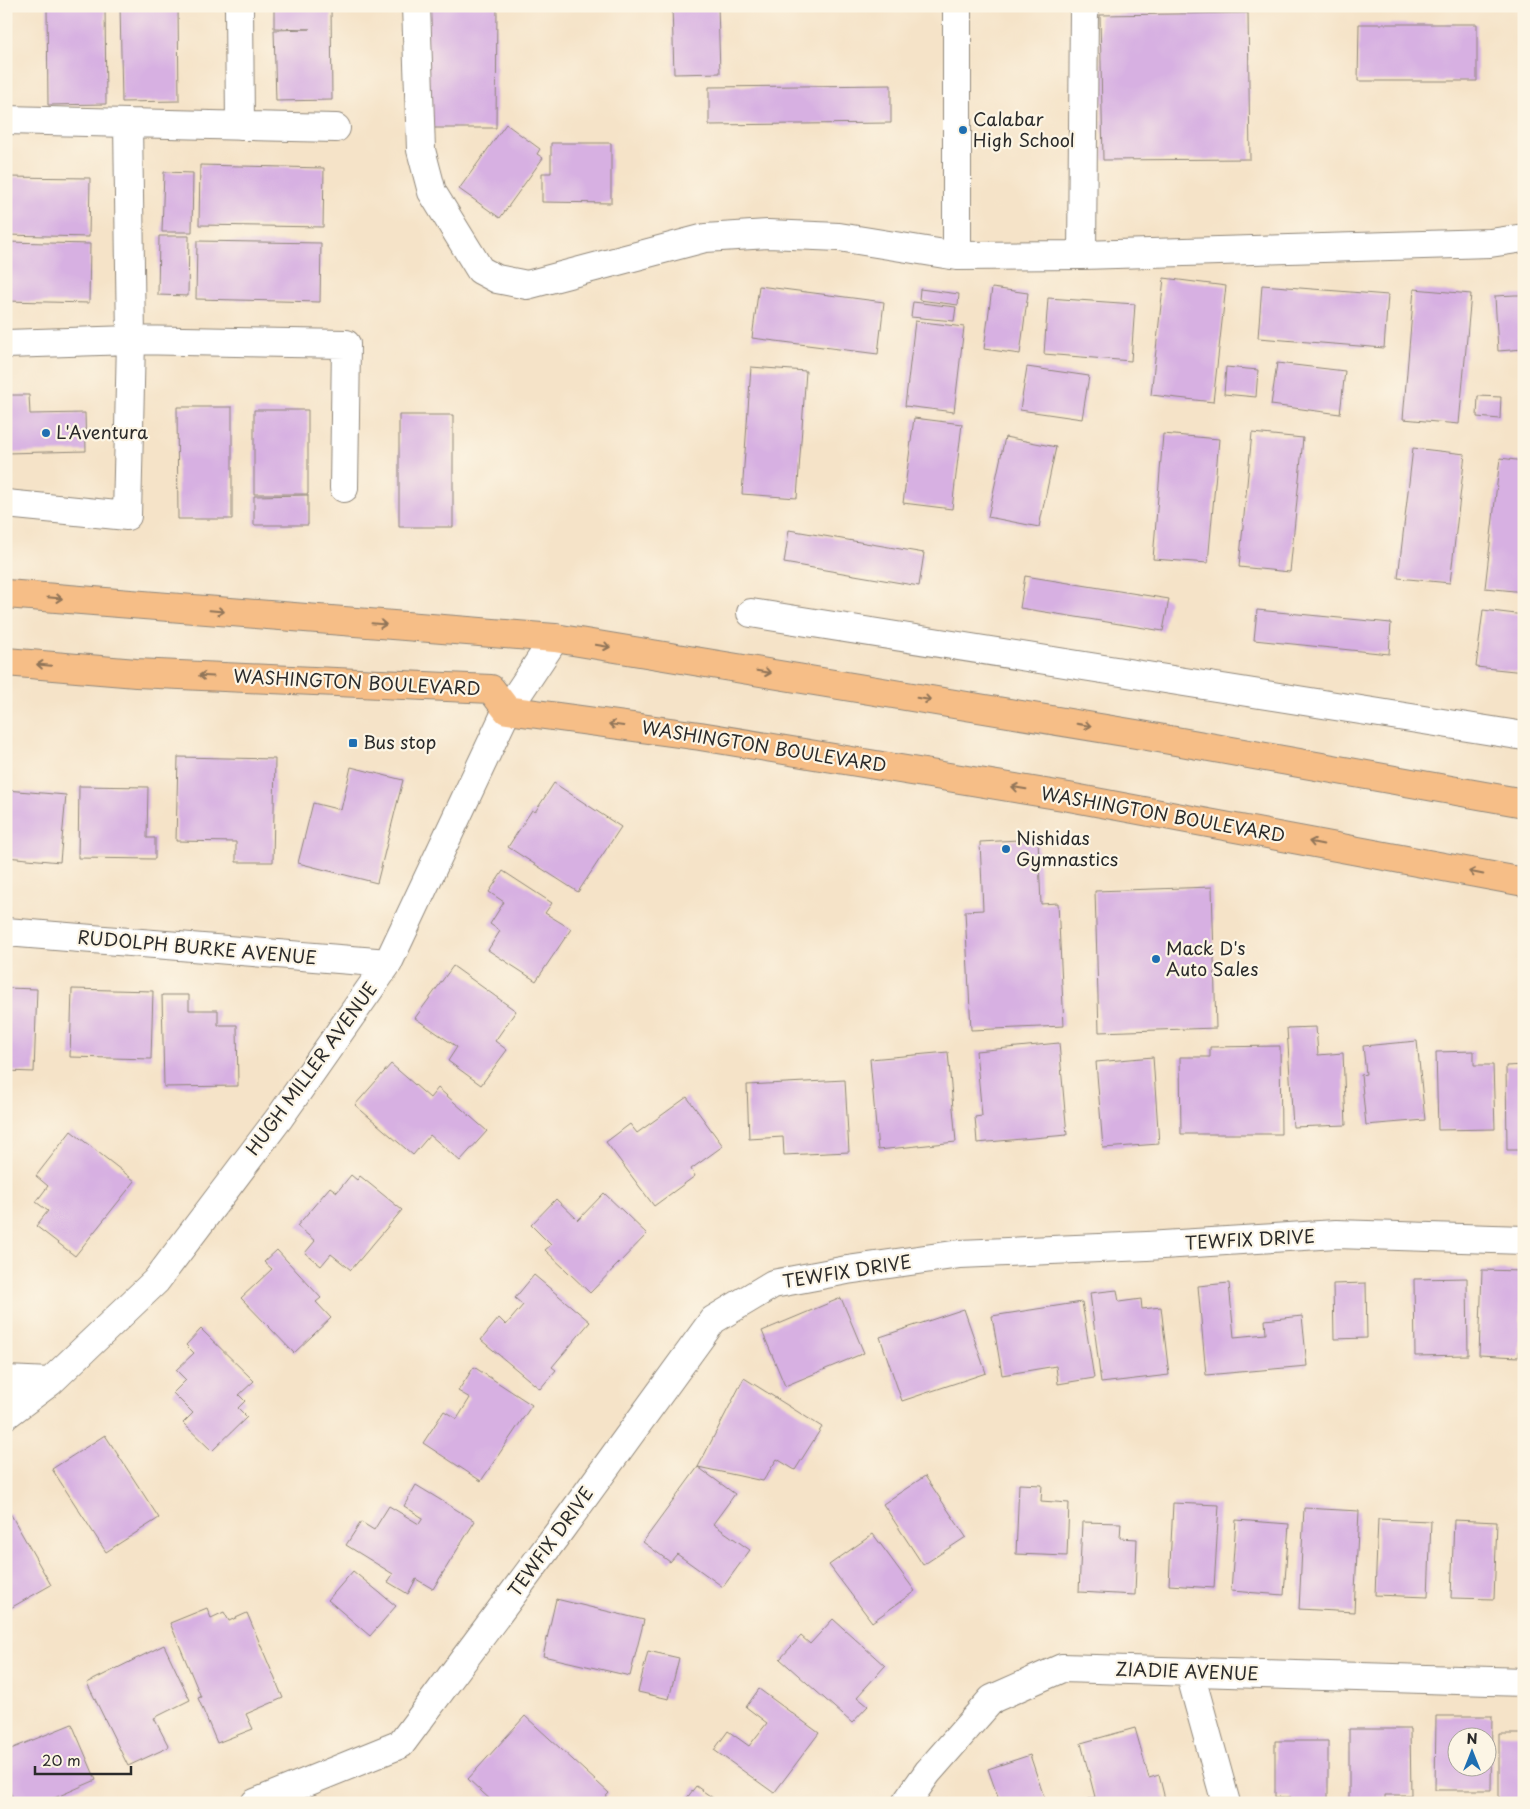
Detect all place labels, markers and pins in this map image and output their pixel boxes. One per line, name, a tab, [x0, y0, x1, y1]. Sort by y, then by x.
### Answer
place label: Calabar High School	[973, 105, 1075, 153]
marker: Calabar High School	[957, 124, 969, 136]
place label: L'Aventura	[56, 418, 148, 445]
marker: L'Aventura	[40, 427, 52, 439]
place label: Bus stop	[363, 728, 436, 755]
marker: Bus stop	[347, 737, 359, 749]
place label: Nishidas Gymnastics	[1016, 824, 1118, 872]
marker: Nishidas Gymnastics	[1000, 843, 1012, 855]
place label: Mack D's Auto Sales	[1166, 934, 1258, 982]
marker: Mack D's Auto Sales	[1150, 953, 1162, 965]

